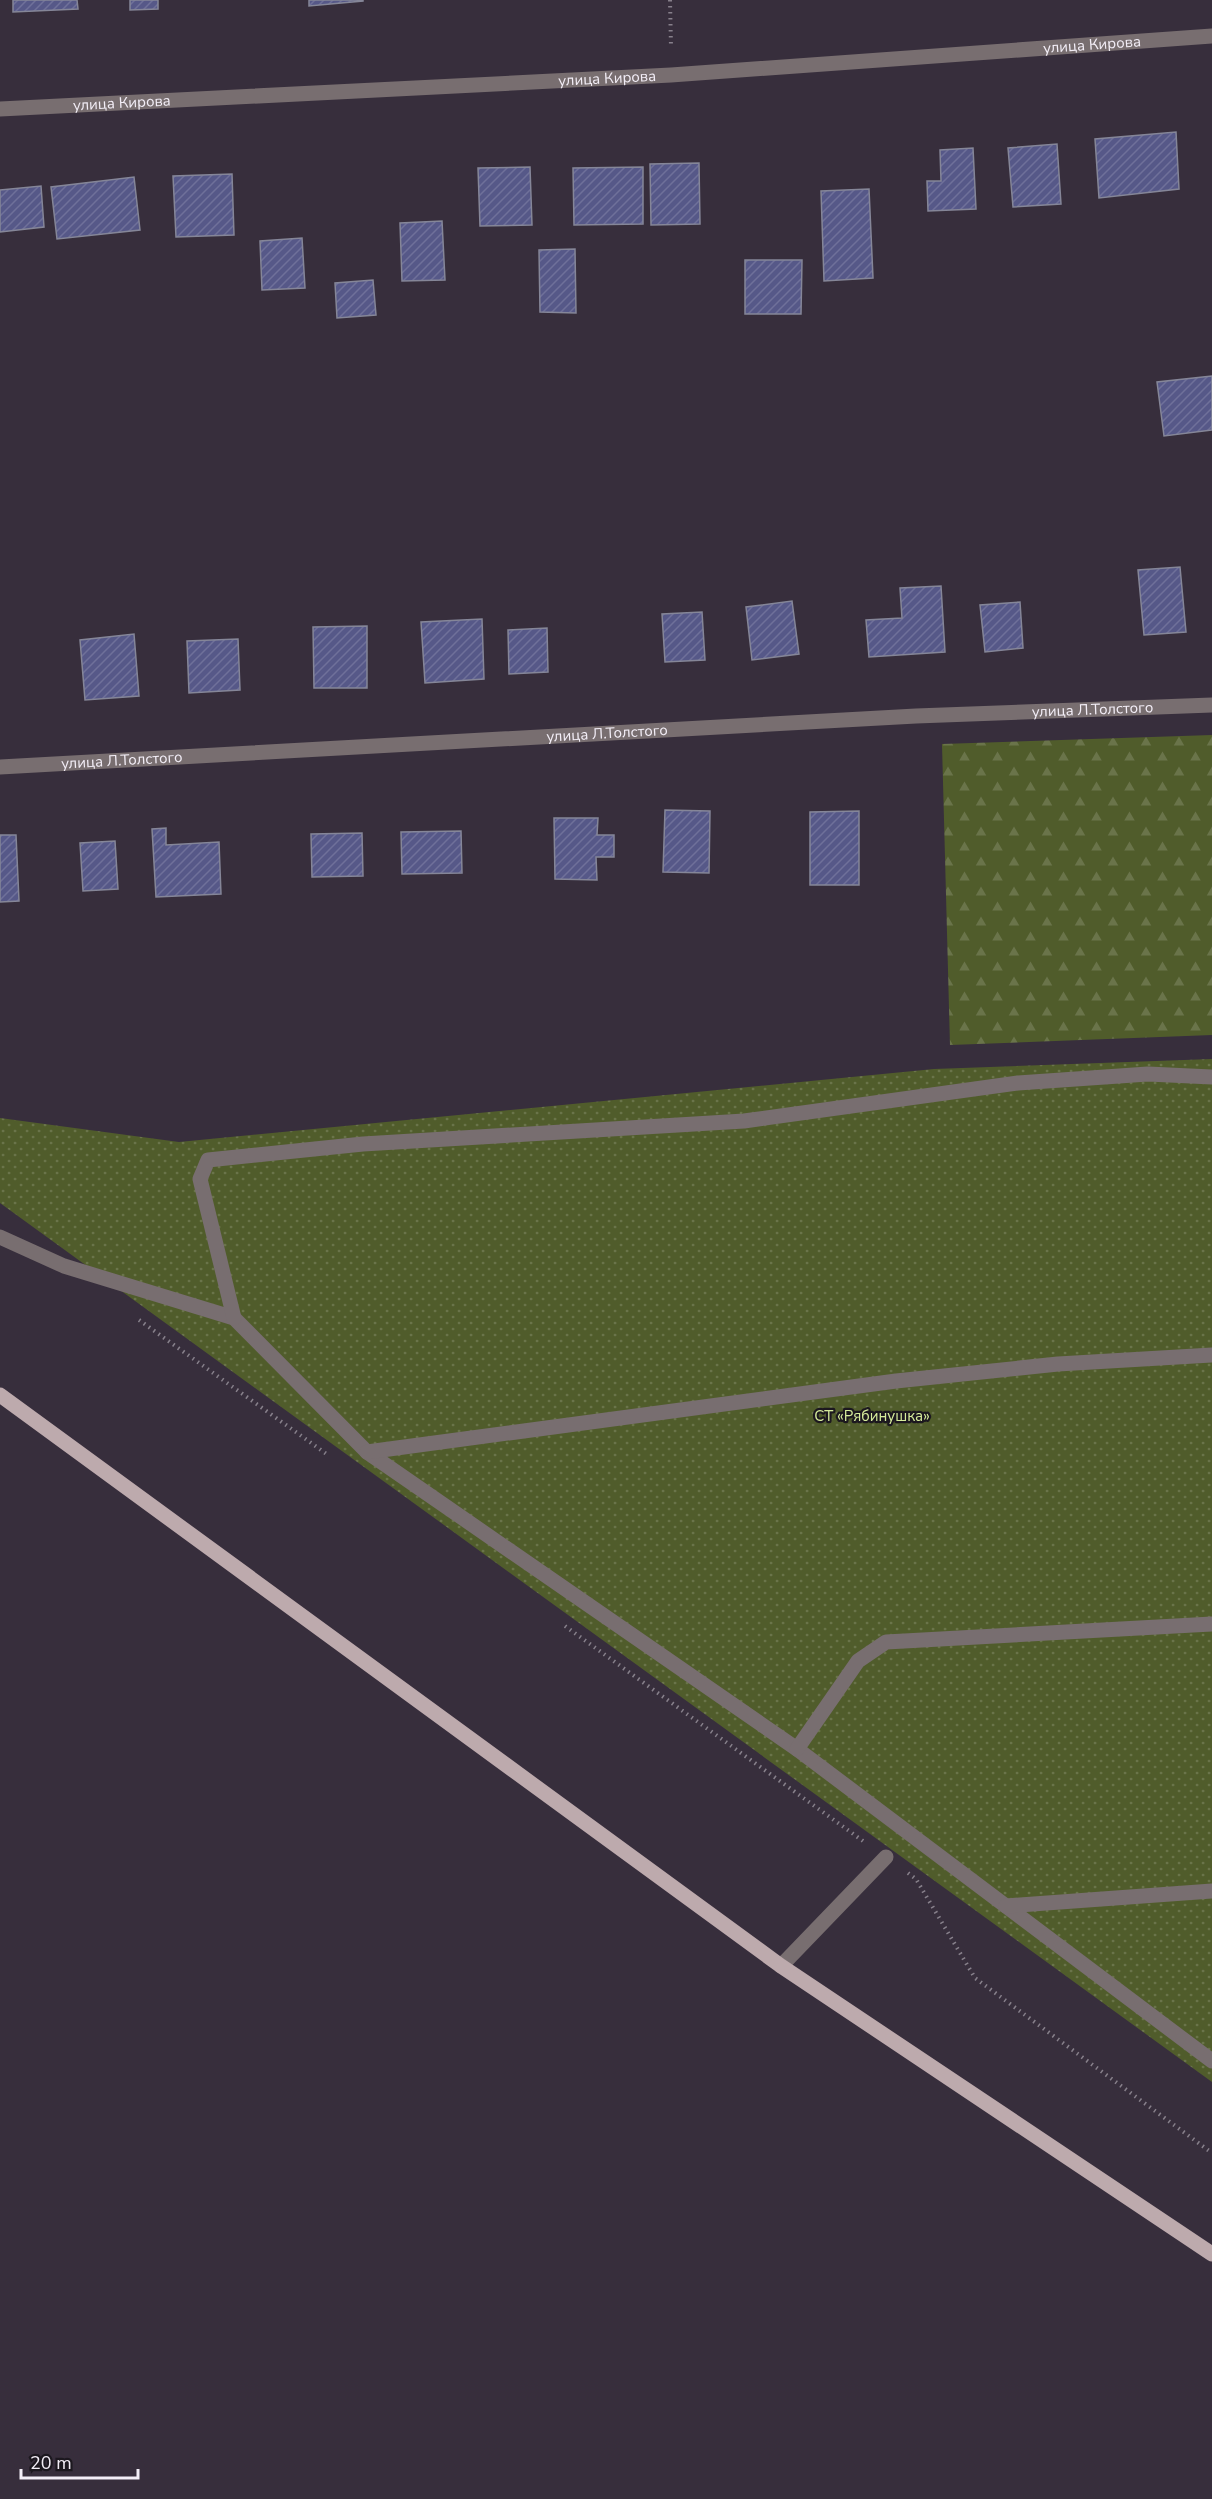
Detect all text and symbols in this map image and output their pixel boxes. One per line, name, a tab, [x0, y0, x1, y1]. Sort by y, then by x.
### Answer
street label: улица Кирова	[1043, 31, 1142, 58]
street label: улица Кирова	[558, 66, 657, 91]
street label: улица Кирова	[72, 90, 171, 115]
street label: улица Л.Толстого	[1031, 697, 1154, 722]
street label: улица Л.Толстого	[546, 720, 668, 747]
street label: улица Л.Толстого	[61, 747, 183, 774]
park label: СТ «Рябинушка»	[814, 1406, 930, 1426]
scale bar	[21, 2442, 138, 2480]
text: 20 m	[30, 2451, 72, 2475]

